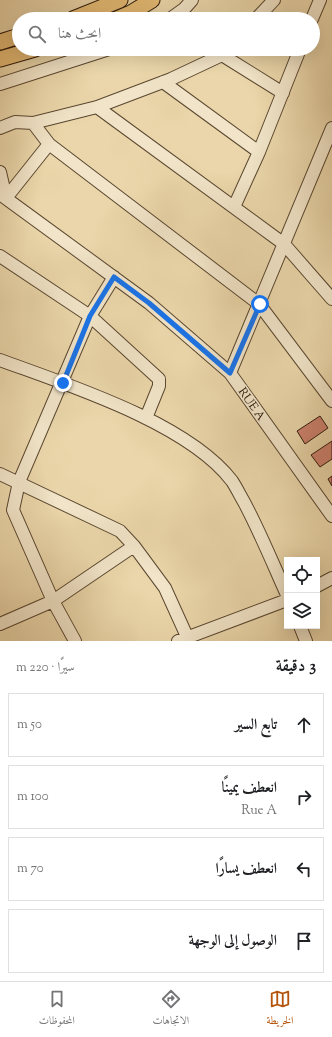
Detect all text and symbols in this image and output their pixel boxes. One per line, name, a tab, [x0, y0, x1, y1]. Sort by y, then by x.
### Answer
search box	[12, 12, 320, 56]
icon: search	[26, 23, 48, 45]
text: ابحث هنا	[58, 24, 101, 45]
route start	[251, 295, 269, 313]
route end	[54, 374, 72, 392]
street label: RUE A	[233, 384, 269, 425]
map controls	[284, 557, 320, 629]
button: locate	[284, 557, 320, 593]
button: layers	[284, 593, 320, 629]
text: 3 دقيقة	[276, 655, 316, 679]
text: سيرًا · 220 m	[16, 659, 75, 677]
icon: ahead	[293, 714, 315, 736]
text: تابع السير	[235, 715, 277, 736]
text: 50 m	[17, 716, 42, 734]
text: انعطف يمينًا	[222, 778, 277, 799]
icon: right	[293, 786, 315, 808]
text: 100 m	[17, 788, 49, 806]
text: Rue A	[241, 802, 277, 820]
icon: left	[293, 858, 315, 880]
text: انعطف يسارًا	[216, 859, 277, 880]
text: 70 m	[17, 860, 44, 878]
icon: arrive	[293, 930, 315, 952]
text: الوصول إلى الوجهة	[188, 931, 277, 952]
tab: المحفوظات	[39, 988, 75, 1031]
tab: الاتجاهات	[152, 988, 189, 1031]
tab: الخريطة	[267, 988, 293, 1031]

